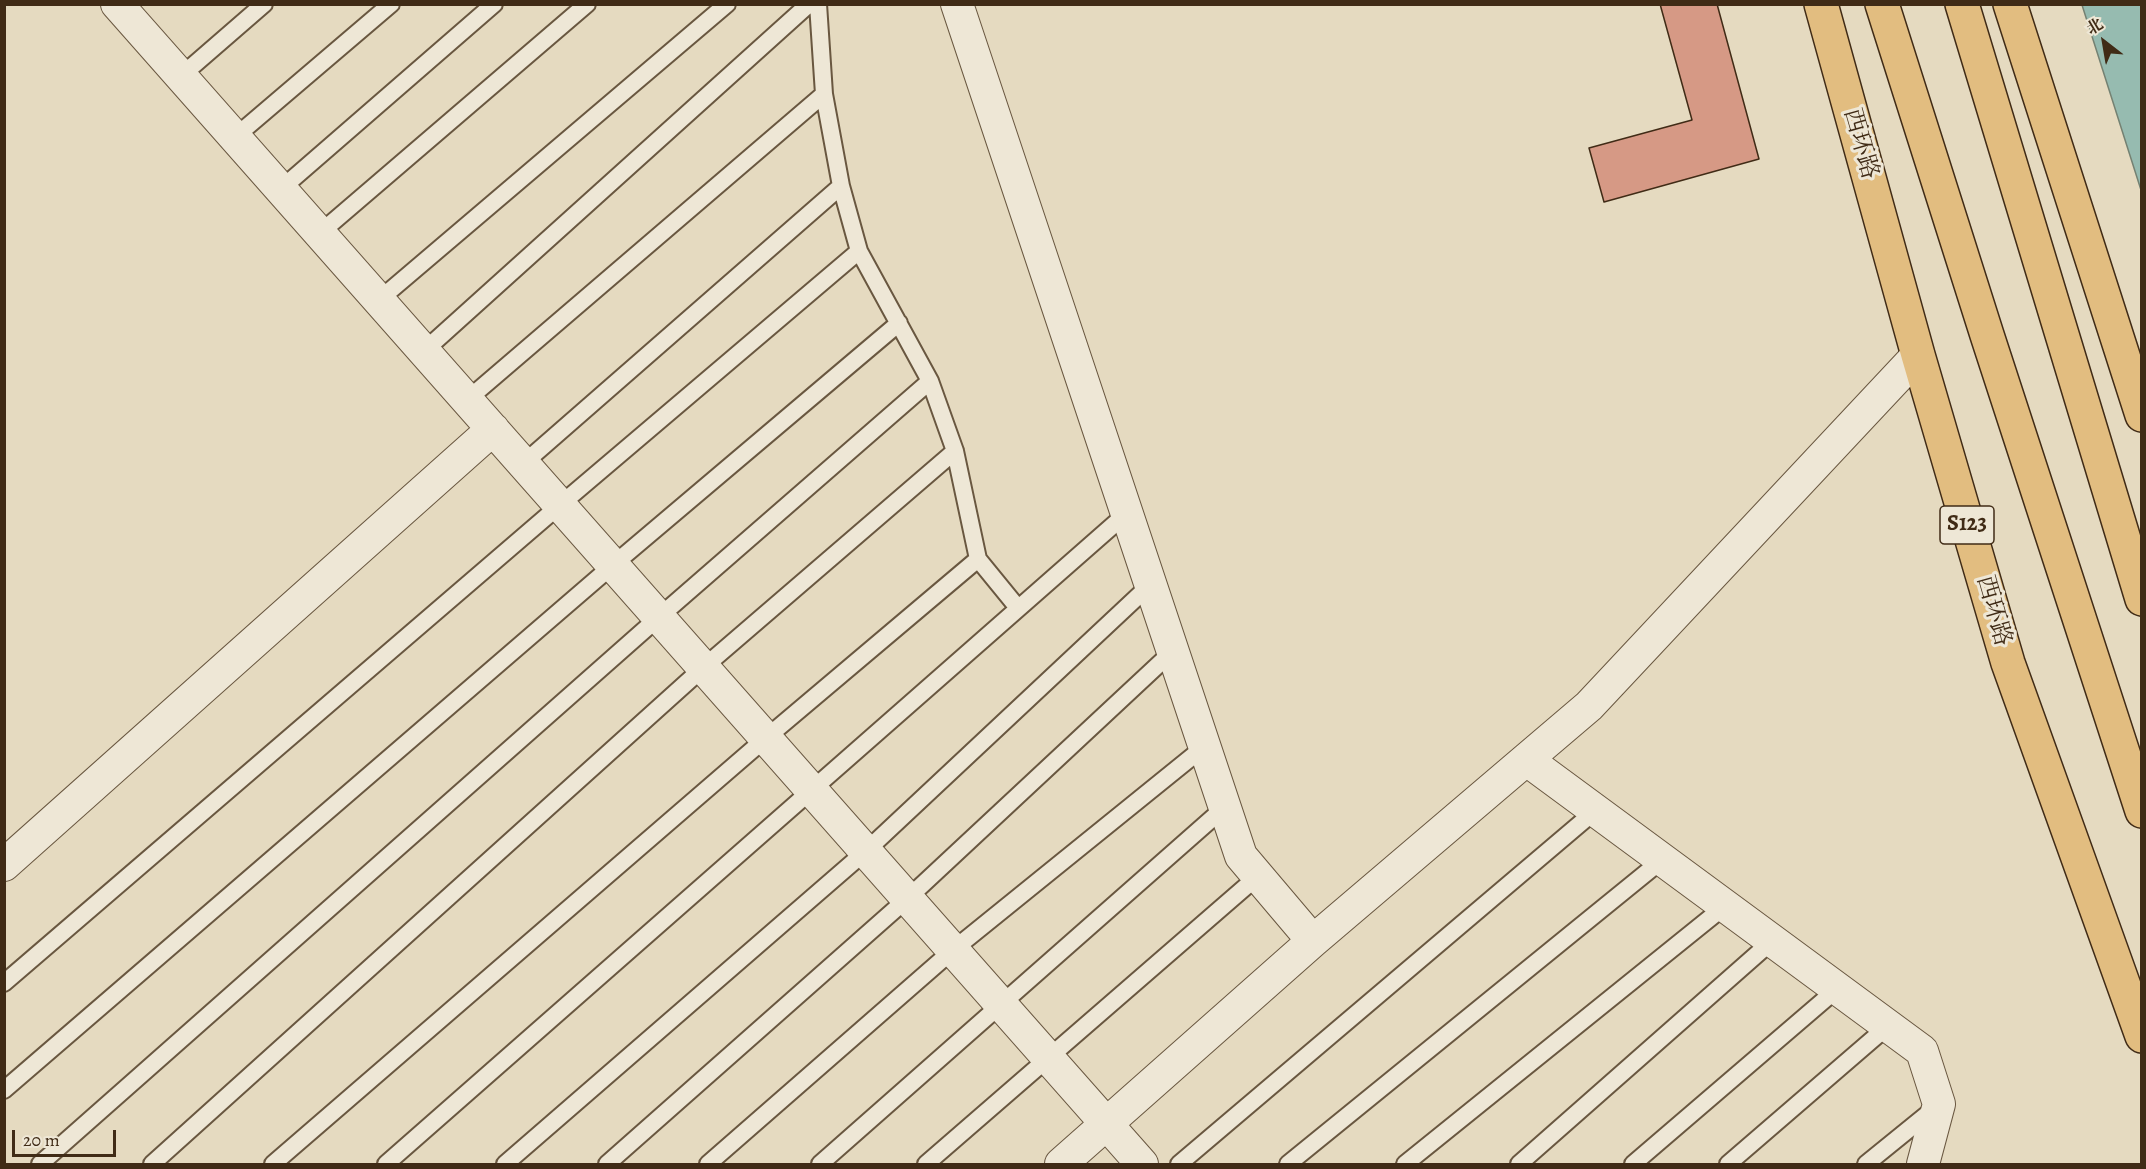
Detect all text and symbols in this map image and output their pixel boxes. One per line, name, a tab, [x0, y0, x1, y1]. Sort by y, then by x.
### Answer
north arrow	[2074, 12, 2134, 72]
text: 北	[2082, 13, 2107, 40]
street label: 西环路	[1836, 105, 1884, 183]
road number: S123	[1940, 506, 1994, 544]
street label: 西环路	[1969, 572, 2017, 650]
scale bar	[15, 1118, 118, 1156]
text: 20 m	[23, 1128, 60, 1152]

